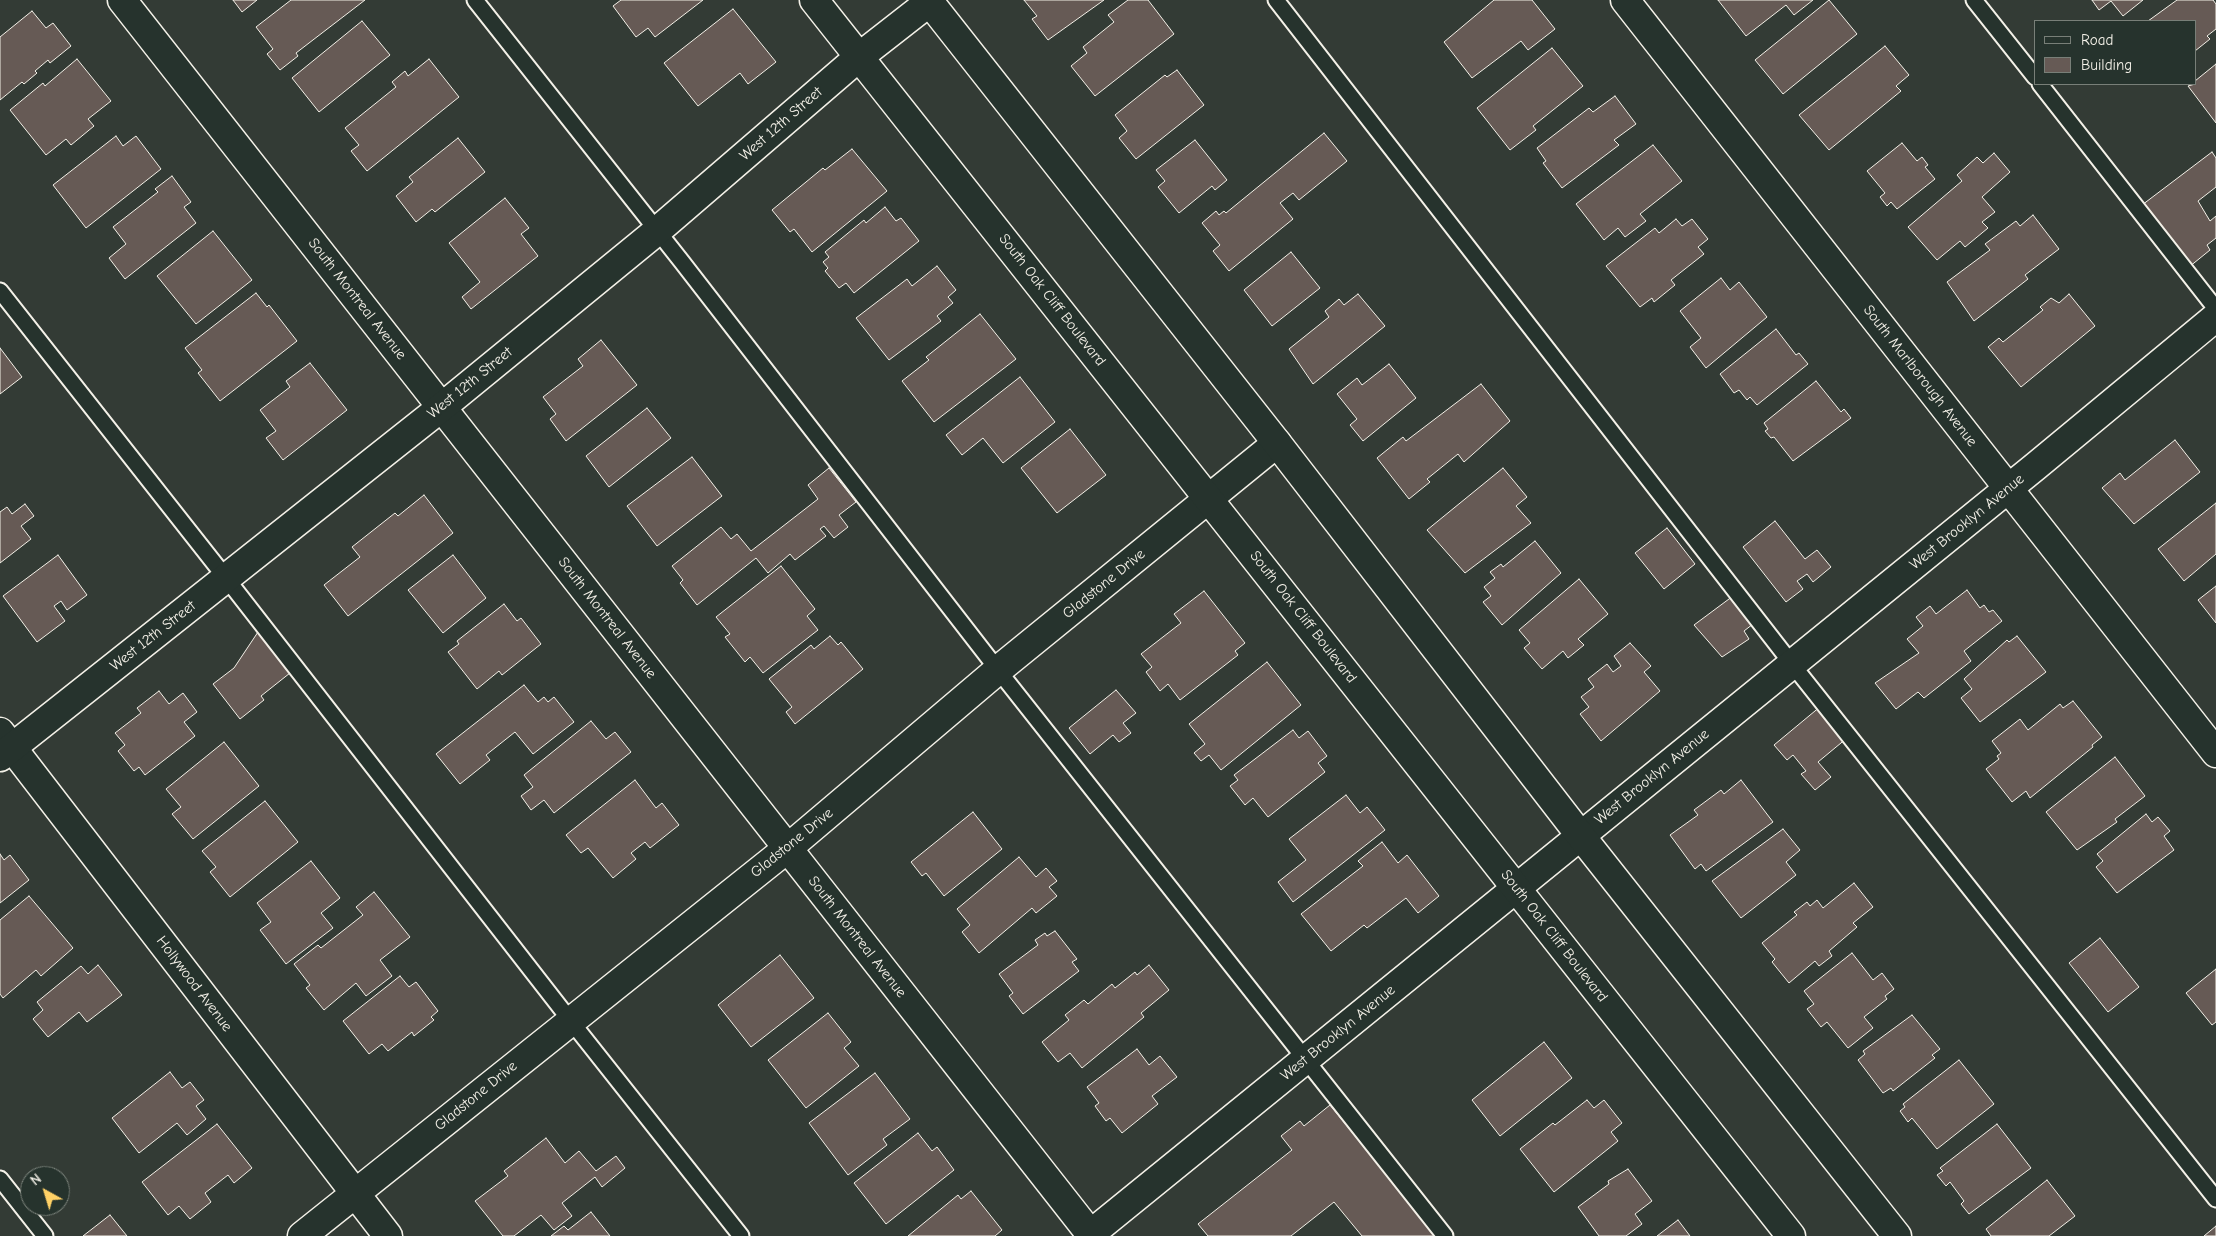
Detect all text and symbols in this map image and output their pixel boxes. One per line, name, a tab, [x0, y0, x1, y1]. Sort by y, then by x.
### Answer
legend	[2034, 20, 2196, 85]
text: Road	[2081, 31, 2113, 49]
text: Building	[2081, 56, 2132, 74]
street label: West 12th Street	[736, 83, 826, 165]
street label: South Oak Cliff Boulevard	[995, 230, 1109, 370]
street label: South Montreal Avenue	[304, 235, 410, 363]
street label: South Marlborough Avenue	[1859, 302, 1981, 450]
street label: West 12th Street	[424, 343, 516, 423]
street label: West Brooklyn Avenue	[1906, 470, 2028, 574]
street label: Gladstone Drive	[1059, 545, 1149, 623]
street label: South Oak Cliff Boulevard	[1246, 547, 1360, 687]
street label: South Montreal Avenue	[554, 554, 660, 682]
street label: West 12th Street	[107, 597, 199, 675]
street label: West Brooklyn Avenue	[1591, 725, 1713, 829]
street label: Gladstone Drive	[747, 804, 837, 882]
street label: South Oak Cliff Boulevard	[1497, 866, 1611, 1006]
street label: South Montreal Avenue	[804, 873, 910, 1001]
street label: Hollywood Avenue	[152, 933, 236, 1035]
street label: West Brooklyn Avenue	[1277, 981, 1399, 1085]
street label: Gladstone Drive	[431, 1057, 521, 1135]
north arrow	[20, 1166, 70, 1216]
text: N	[27, 1170, 45, 1189]

